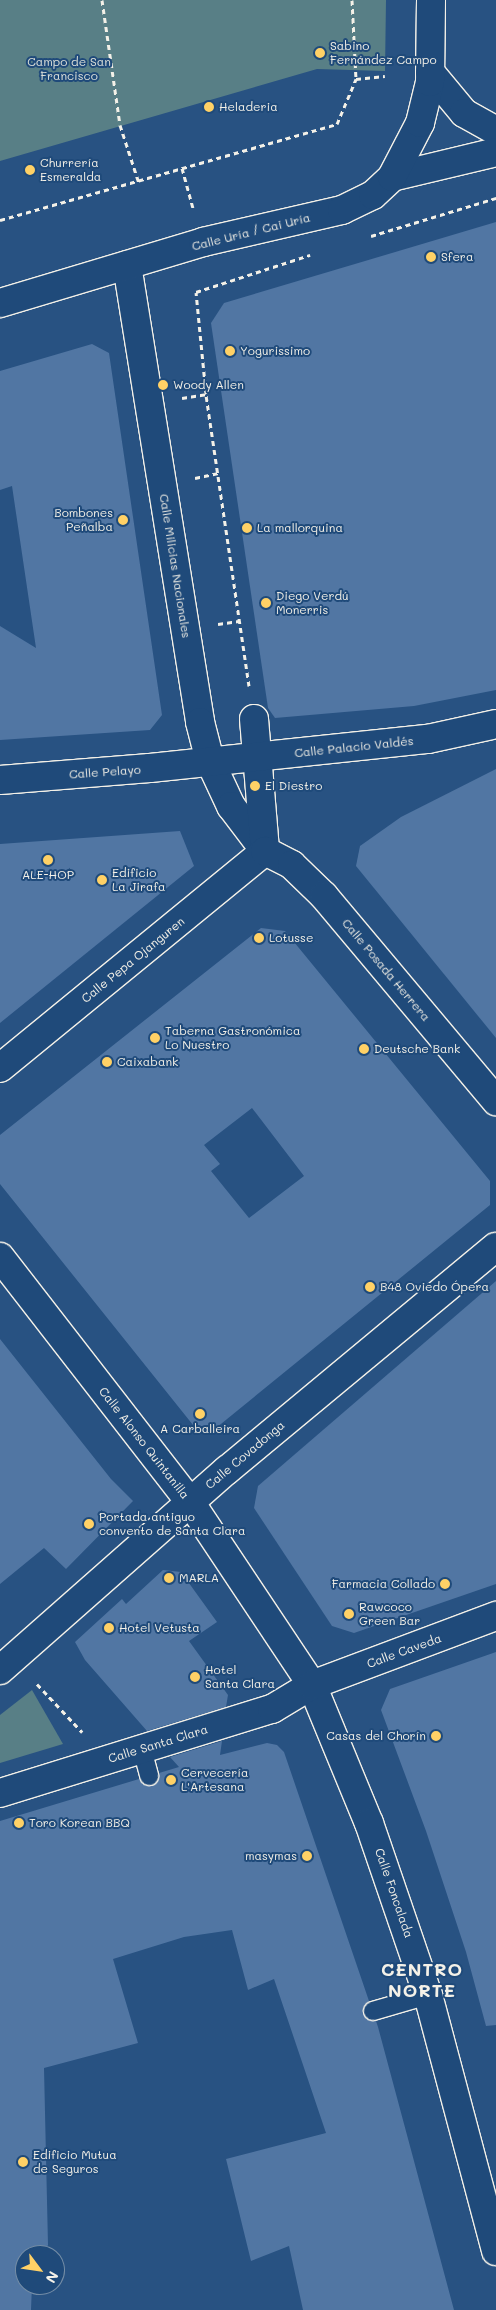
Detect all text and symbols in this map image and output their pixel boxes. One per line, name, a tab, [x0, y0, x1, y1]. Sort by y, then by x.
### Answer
place label: Sabino Fernández Campo	[330, 39, 437, 67]
marker: Sabino Fernández Campo	[314, 47, 326, 59]
park label: Campo de San Francisco	[27, 55, 111, 83]
place label: Heladeria	[219, 100, 278, 114]
marker: Heladeria	[203, 101, 215, 113]
place label: Churrería Esmeralda	[40, 156, 101, 184]
marker: Churrería Esmeralda	[24, 164, 36, 176]
street label: Calle Uría / Cai Uría	[190, 210, 312, 254]
place label: Sfera	[441, 250, 473, 264]
marker: Sfera	[425, 251, 437, 263]
place label: Yogurissimo	[240, 344, 310, 358]
marker: Yogurissimo	[224, 345, 236, 357]
place label: Woody Allen	[173, 378, 244, 392]
marker: Woody Allen	[157, 379, 169, 391]
street label: Calle Milicias Nacionales	[156, 493, 194, 639]
place label: Bombones Peñalba	[54, 506, 113, 534]
marker: Bombones Peñalba	[117, 514, 129, 526]
place label: La mallorquina	[257, 521, 343, 535]
marker: La mallorquina	[241, 522, 253, 534]
place label: Diego Verdú Monerris	[276, 589, 349, 617]
marker: Diego Verdú Monerris	[260, 597, 272, 609]
street label: Calle Palacio Valdés	[294, 734, 414, 760]
street label: Calle Pelayo	[69, 762, 141, 782]
place label: El Diestro	[265, 779, 322, 793]
marker: El Diestro	[249, 780, 261, 792]
marker: ALE-HOP	[42, 854, 54, 866]
place label: Edificio La Jirafa	[112, 866, 166, 894]
place label: ALE-HOP	[22, 868, 74, 882]
marker: Edificio La Jirafa	[96, 874, 108, 886]
street label: Calle Pepa Ojanguren	[79, 914, 187, 1006]
street label: Calle Posada Herrera	[339, 916, 433, 1024]
place label: Lotusse	[269, 931, 313, 945]
marker: Lotusse	[253, 932, 265, 944]
place label: Taberna Gastronómica Lo Nuestro	[165, 1024, 300, 1052]
marker: Taberna Gastronómica Lo Nuestro	[149, 1032, 161, 1044]
place label: Deutsche Bank	[374, 1042, 460, 1056]
marker: Deutsche Bank	[358, 1043, 370, 1055]
place label: Caixabank	[117, 1055, 178, 1069]
marker: Caixabank	[101, 1056, 113, 1068]
place label: B48 Oviedo Ópera	[380, 1280, 489, 1294]
marker: B48 Oviedo Ópera	[364, 1281, 376, 1293]
street label: Calle Alonso Quintanilla	[96, 1384, 192, 1502]
marker: A Carballeira	[194, 1408, 206, 1420]
street label: Calle Covadonga	[203, 1418, 287, 1492]
place label: A Carballeira	[160, 1422, 240, 1436]
place label: Portada antiguo convento de Santa Clara	[99, 1510, 245, 1538]
marker: Portada antiguo convento de Santa Clara	[83, 1518, 95, 1530]
place label: MARLA	[179, 1571, 219, 1585]
marker: MARLA	[163, 1572, 175, 1584]
place label: Farmacia Collado	[332, 1577, 435, 1591]
marker: Farmacia Collado	[439, 1578, 451, 1590]
place label: Rawcoco Green Bar	[359, 1600, 420, 1628]
marker: Rawcoco Green Bar	[343, 1608, 355, 1620]
place label: Hotel Vetusta	[119, 1621, 200, 1635]
marker: Hotel Vetusta	[103, 1622, 115, 1634]
street label: Calle Caveda	[365, 1631, 443, 1671]
place label: Hotel Santa Clara	[205, 1663, 275, 1691]
marker: Hotel Santa Clara	[189, 1671, 201, 1683]
street label: Calle Santa Clara	[106, 1722, 210, 1766]
place label: Casas del Chorín	[326, 1729, 426, 1743]
marker: Casas del Chorín	[430, 1730, 442, 1742]
place label: Cervecería L'Artesana	[181, 1766, 249, 1794]
marker: Cervecería L'Artesana	[165, 1774, 177, 1786]
place label: Toro Korean BBQ	[29, 1816, 130, 1830]
marker: Toro Korean BBQ	[13, 1817, 25, 1829]
street label: Calle Foncalada	[372, 1846, 416, 1940]
place label: masymas	[245, 1849, 297, 1863]
marker: masymas	[301, 1850, 313, 1862]
district label: CENTRO NORTE	[380, 1959, 464, 2002]
place label: Edificio Mutua de Seguros	[33, 2148, 117, 2176]
marker: Edificio Mutua de Seguros	[17, 2156, 29, 2168]
north arrow	[15, 2245, 65, 2295]
text: N	[42, 2268, 63, 2287]

